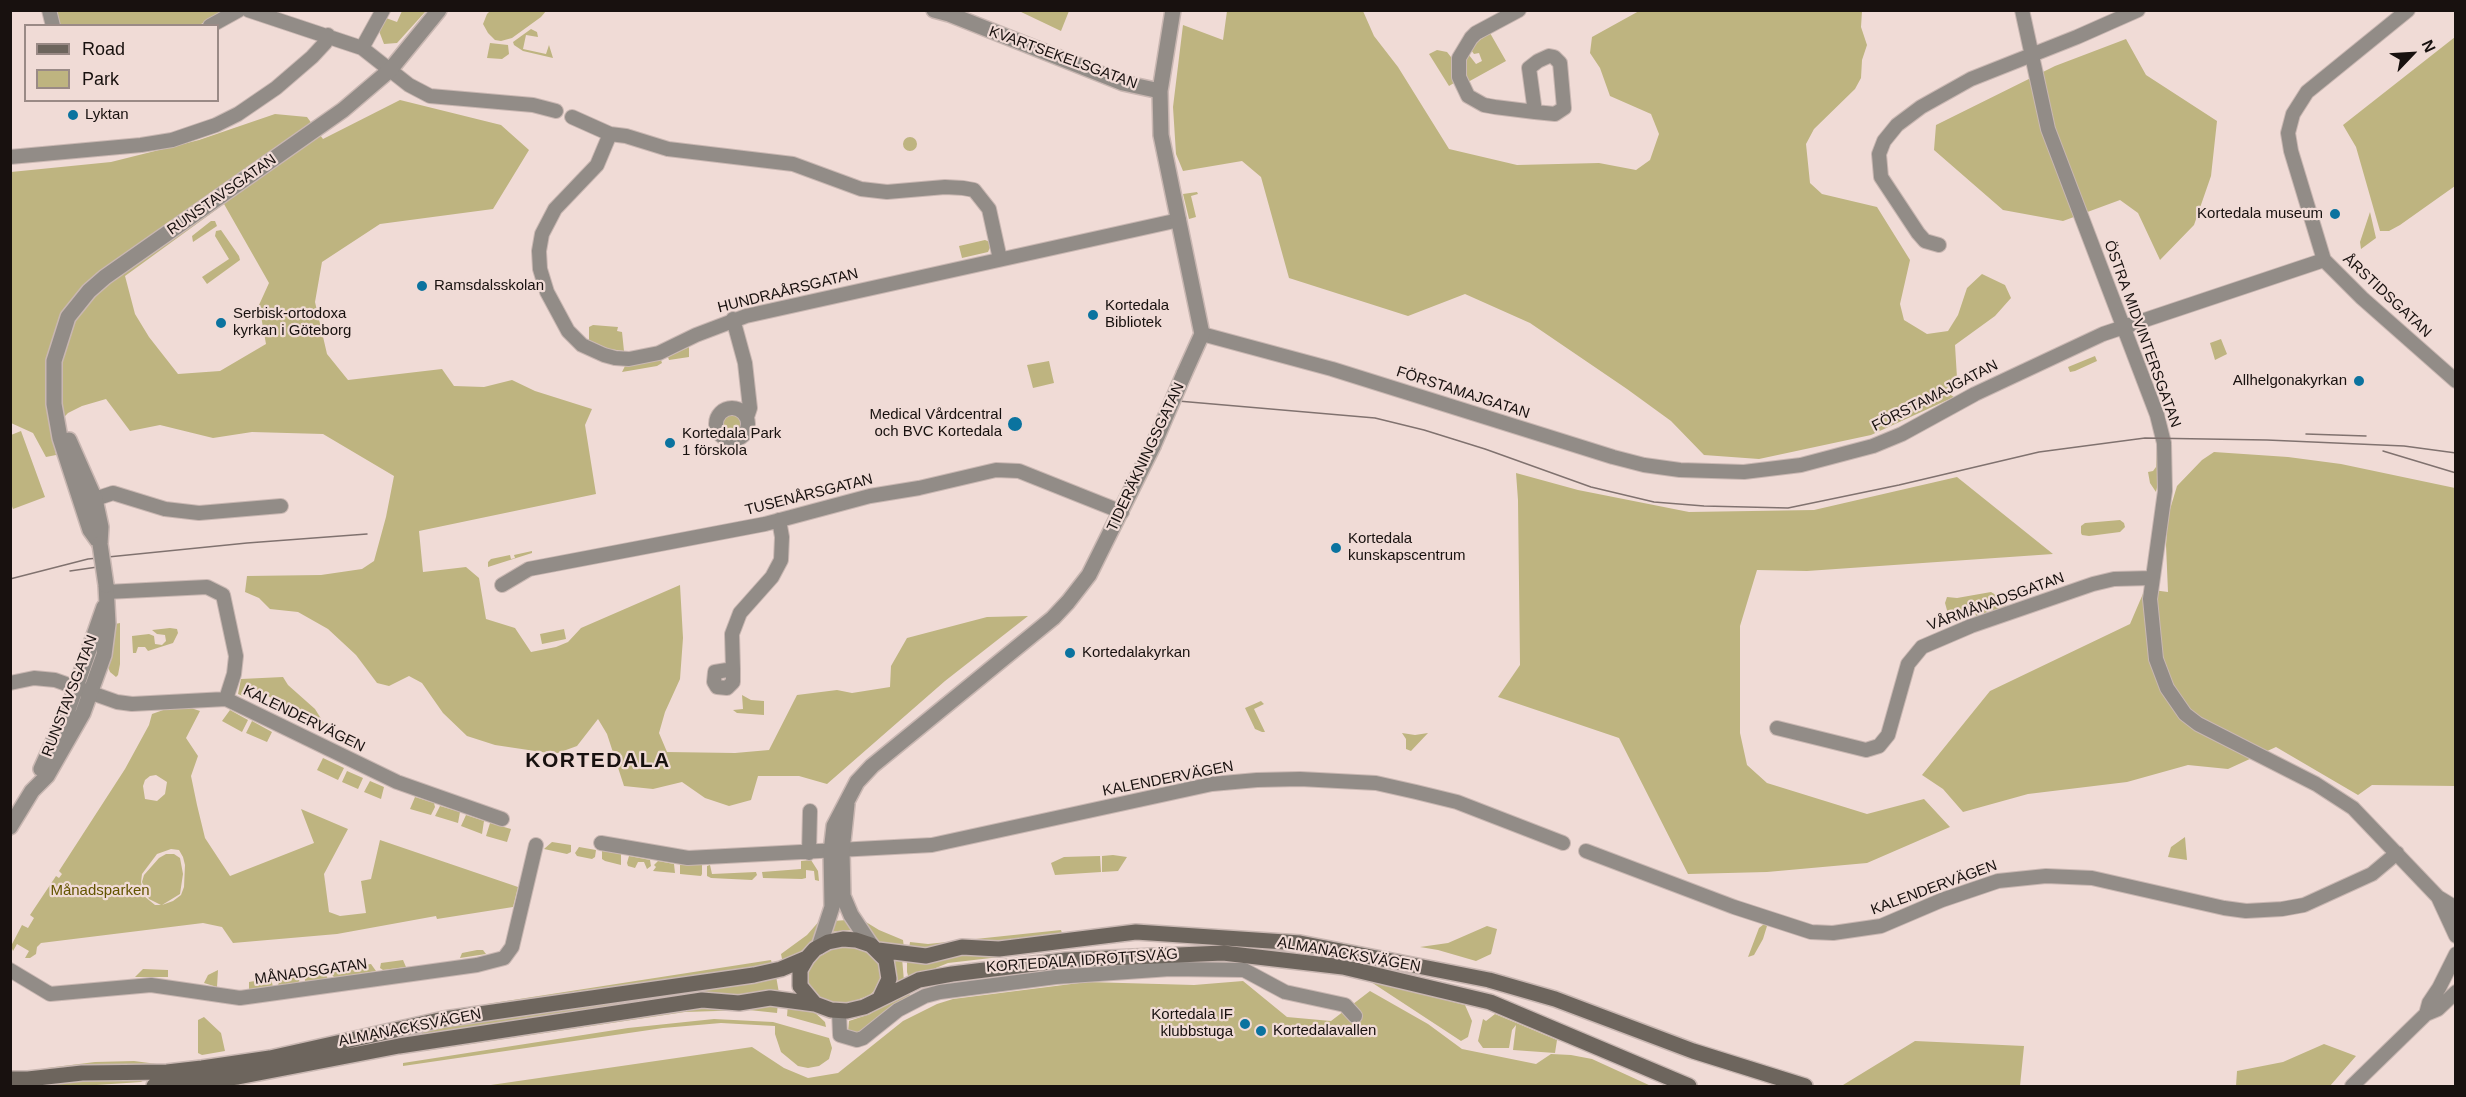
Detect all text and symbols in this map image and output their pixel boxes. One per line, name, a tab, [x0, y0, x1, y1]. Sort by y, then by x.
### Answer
street label: KVARTSEKELSGATAN	[986, 23, 1140, 93]
legend	[24, 24, 219, 102]
north arrow	[2382, 24, 2442, 84]
text: N	[2419, 37, 2439, 55]
text: Road	[82, 39, 125, 59]
text: Park	[82, 69, 119, 89]
place label: Lyktan	[85, 106, 129, 124]
marker: Lyktan	[66, 108, 80, 122]
street label: RUNSTAVSGATAN	[164, 151, 280, 239]
place label: Kortedala museum	[2197, 205, 2323, 223]
marker: Kortedala museum	[2328, 207, 2342, 221]
street label: ÖSTRA MIDVINTERSGATAN	[2100, 238, 2184, 430]
street label: ÅRSTIDSGATAN	[2339, 250, 2435, 342]
street label: HUNDRAÅRSGATAN	[716, 265, 860, 317]
place label: Ramsdalsskolan	[434, 277, 544, 295]
marker: Ramsdalsskolan	[415, 279, 429, 293]
place label: Kortedala Bibliotek	[1105, 297, 1169, 332]
place label: Serbisk-ortodoxa kyrkan i Göteborg	[233, 305, 351, 340]
marker: Kortedala Bibliotek	[1086, 308, 1100, 322]
marker: Serbisk-ortodoxa kyrkan i Göteborg	[214, 316, 228, 330]
street label: FÖRSTAMAJGATAN	[1869, 356, 2001, 436]
street label: FÖRSTAMAJGATAN	[1394, 363, 1532, 423]
place label: Allhelgonakyrkan	[2233, 372, 2347, 390]
marker: Allhelgonakyrkan	[2352, 374, 2366, 388]
street label: TIDERÄKNINGSGATAN	[1104, 380, 1188, 534]
place label: Medical Vårdcentral och BVC Kortedala	[869, 406, 1002, 441]
marker: Medical Vårdcentral och BVC Kortedala	[1006, 415, 1024, 433]
place label: Kortedala Park 1 förskola	[682, 425, 781, 460]
marker: Kortedala Park 1 förskola	[663, 436, 677, 450]
street label: TUSENÅRSGATAN	[743, 470, 875, 520]
place label: Kortedala kunskapscentrum	[1348, 530, 1466, 565]
marker: Kortedala kunskapscentrum	[1329, 541, 1343, 555]
street label: VÅRMÅNADSGATAN	[1925, 569, 2067, 635]
street label: RUNSTAVSGATAN	[39, 633, 101, 759]
place label: Kortedalakyrkan	[1082, 644, 1190, 662]
marker: Kortedalakyrkan	[1063, 646, 1077, 660]
street label: KALENDERVÄGEN	[240, 682, 368, 756]
district label: KORTEDALA	[525, 748, 671, 774]
street label: KALENDERVÄGEN	[1101, 757, 1235, 801]
street label: KALENDERVÄGEN	[1868, 857, 2000, 919]
park label: Månadsparken	[50, 882, 150, 900]
street label: ALMANACKSVÄGEN	[1276, 934, 1422, 976]
street label: KORTEDALA IDROTTSVÄG	[985, 945, 1179, 977]
street label: MÅNADSGATAN	[253, 955, 369, 989]
street label: ALMANACKSVÄGEN	[337, 1005, 483, 1051]
place label: Kortedala IF klubbstuga	[1151, 1006, 1233, 1041]
marker: Kortedala IF klubbstuga	[1238, 1017, 1252, 1031]
place label: Kortedalavallen	[1273, 1022, 1376, 1040]
marker: Kortedalavallen	[1254, 1024, 1268, 1038]

